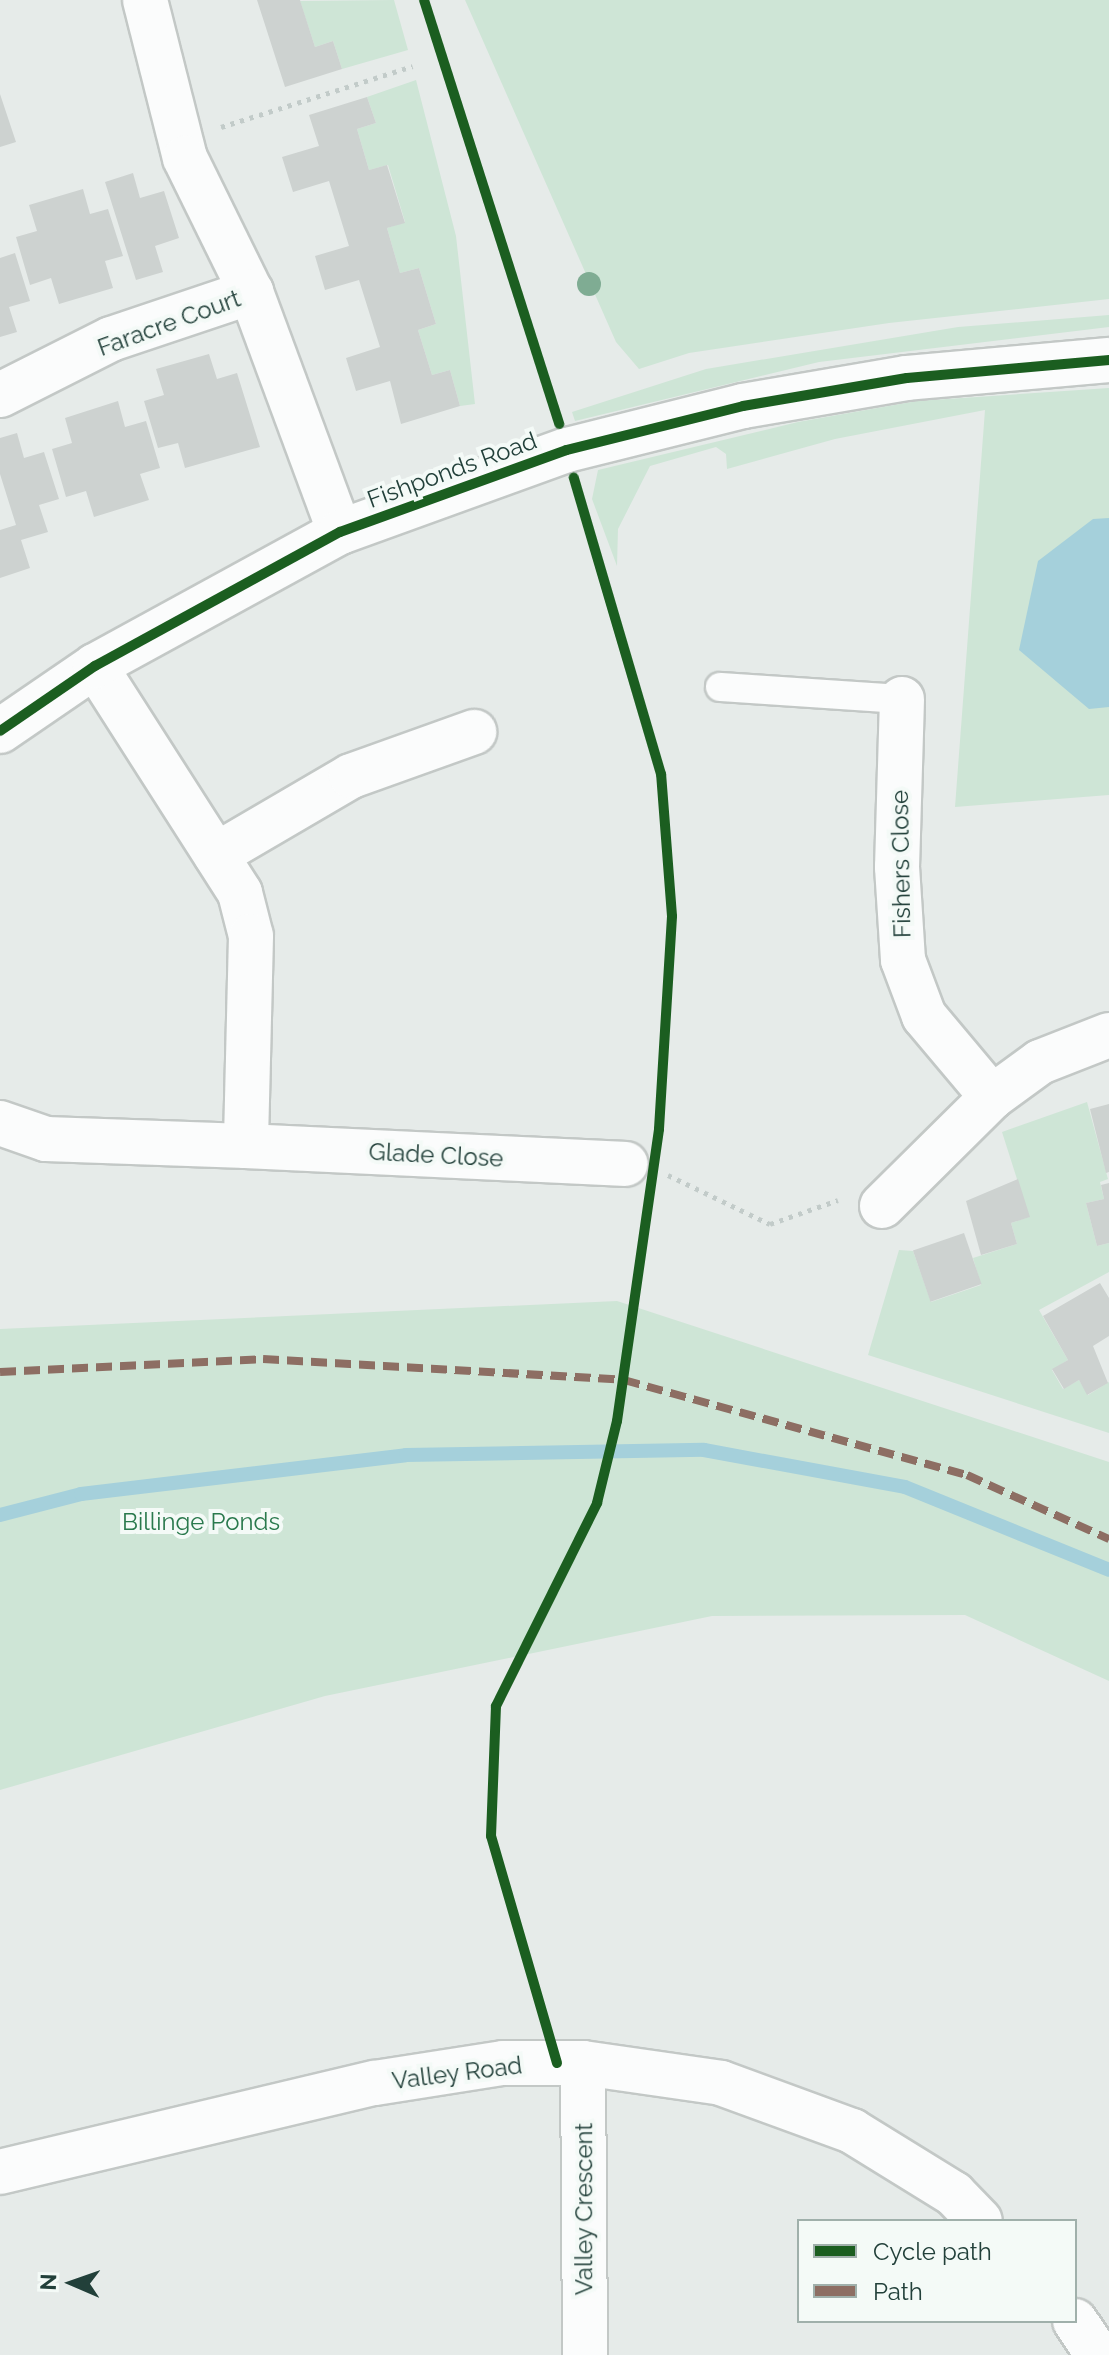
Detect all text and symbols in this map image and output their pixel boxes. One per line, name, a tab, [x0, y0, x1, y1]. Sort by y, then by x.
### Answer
street label: Faracre Court	[94, 284, 244, 362]
street label: Fishponds Road	[363, 426, 541, 514]
street label: Fishers Close	[885, 790, 917, 938]
street label: Glade Close	[368, 1137, 504, 1173]
park label: Billinge Ponds	[122, 1508, 280, 1536]
street label: Valley Road	[390, 2051, 524, 2095]
street label: Valley Crescent	[570, 2122, 598, 2296]
legend	[797, 2219, 1077, 2323]
text: Cycle path	[873, 2237, 992, 2266]
north arrow	[32, 2243, 112, 2323]
text: N	[35, 2273, 61, 2291]
text: Path	[873, 2277, 923, 2306]

